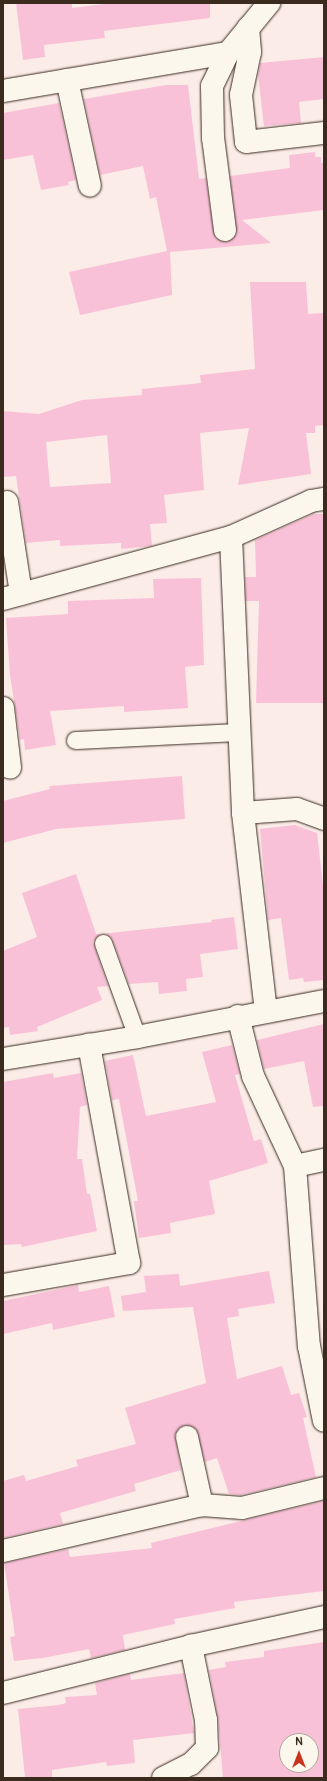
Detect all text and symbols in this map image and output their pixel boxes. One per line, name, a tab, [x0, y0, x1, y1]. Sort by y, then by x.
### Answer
north arrow	[279, 1733, 319, 1773]
text: N	[295, 1735, 303, 1748]

